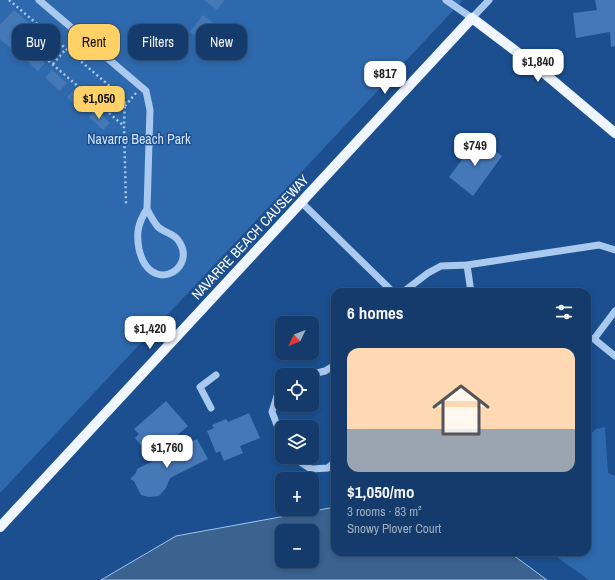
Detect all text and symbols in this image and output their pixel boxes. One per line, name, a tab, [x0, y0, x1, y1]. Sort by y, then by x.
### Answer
chip: Buy	[12, 24, 60, 60]
chip: Rent	[68, 24, 120, 60]
chip: Filters	[128, 24, 188, 60]
chip: New	[196, 24, 247, 60]
pin: $1,840	[505, 49, 571, 83]
text: $1,840	[522, 53, 554, 70]
pin: $817	[361, 61, 409, 95]
text: $817	[373, 65, 397, 82]
pin: $1,050	[66, 86, 132, 120]
text: $1,050	[83, 90, 115, 107]
park label: Navarre Beach Park	[87, 130, 191, 148]
pin: $749	[451, 133, 499, 167]
text: $749	[463, 137, 487, 154]
street label: NAVARRE BEACH CAUSEWAY	[187, 171, 313, 303]
text: 6 homes	[347, 301, 404, 324]
icon: filters	[553, 301, 575, 323]
pin: $1,420	[117, 316, 183, 350]
north arrow	[275, 316, 319, 360]
map controls	[275, 316, 319, 568]
text: $1,420	[134, 320, 166, 337]
button: locate	[275, 368, 319, 412]
icon: home	[425, 374, 497, 446]
button: layers	[275, 420, 319, 464]
pin: $1,760	[134, 435, 200, 469]
text: $1,760	[151, 439, 183, 456]
button: +	[275, 472, 319, 516]
text: $1,050/mo	[347, 480, 414, 503]
text: 3 rooms · 83 m²	[347, 503, 422, 520]
text: Snowy Plover Court	[347, 520, 441, 537]
button: −	[275, 524, 319, 568]

